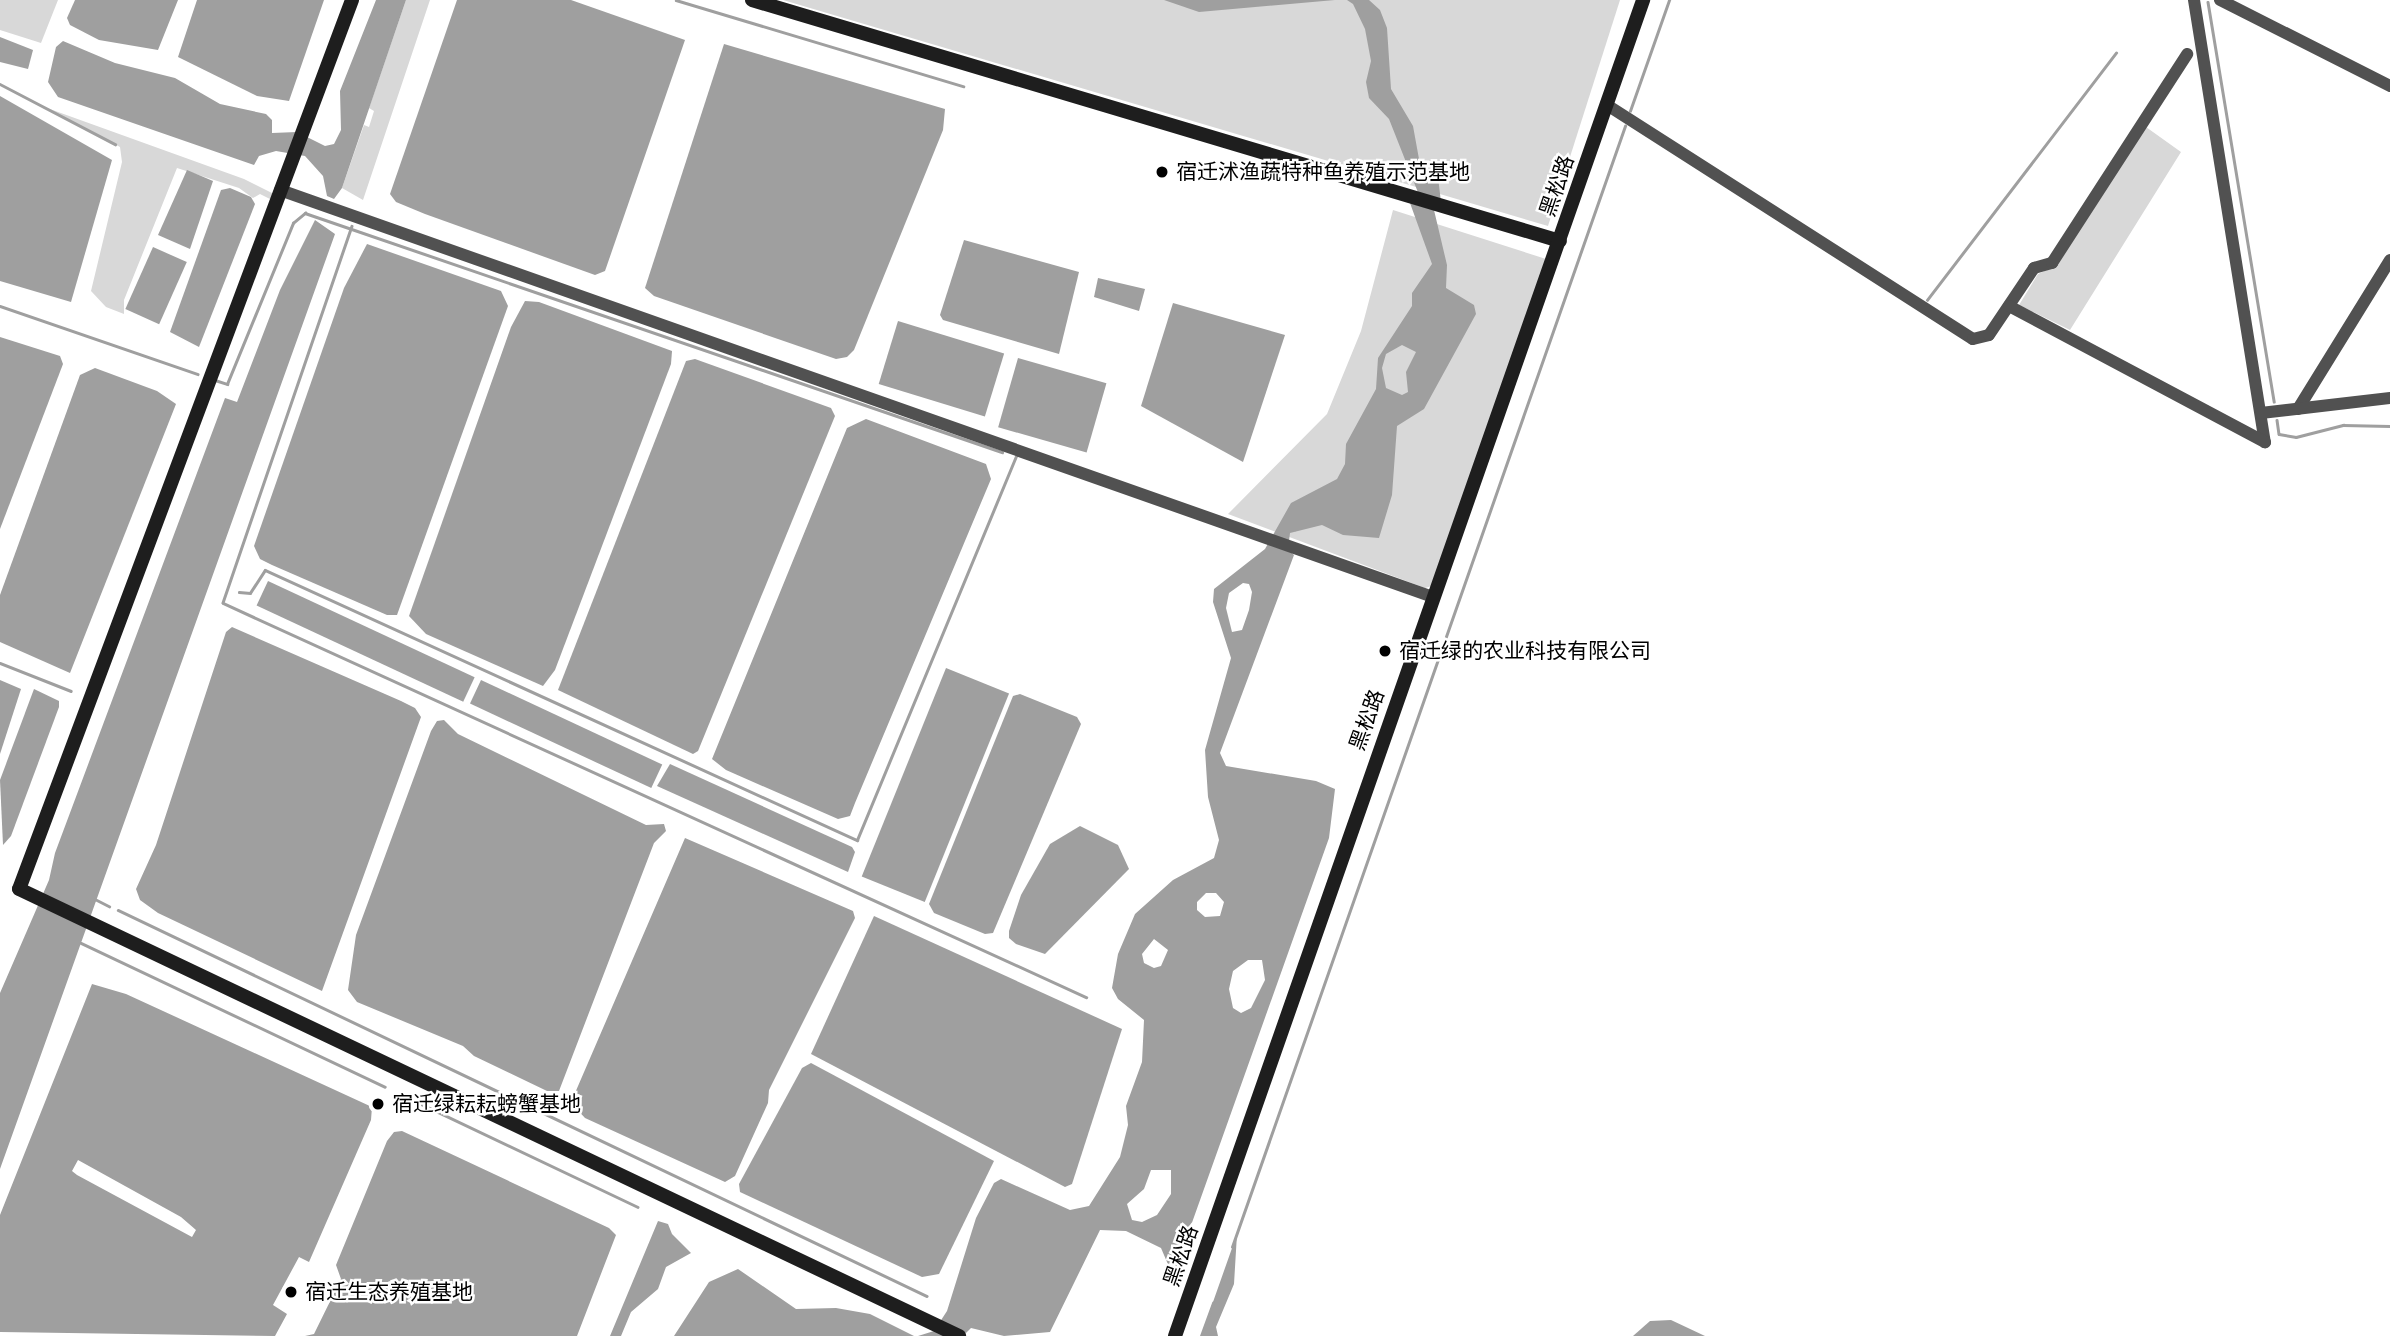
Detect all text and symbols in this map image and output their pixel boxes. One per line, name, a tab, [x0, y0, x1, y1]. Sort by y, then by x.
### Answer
street label: 黑松路	[1535, 152, 1579, 220]
place label: 宿迁沭渔蔬特种鱼养殖示范基地	[1176, 159, 1470, 185]
marker: 宿迁沭渔蔬特种鱼养殖示范基地	[1154, 164, 1170, 180]
place label: 宿迁绿的农业科技有限公司	[1399, 638, 1651, 664]
marker: 宿迁绿的农业科技有限公司	[1377, 643, 1393, 659]
street label: 黑松路	[1344, 686, 1390, 754]
place label: 宿迁绿耘耘螃蟹基地	[392, 1091, 581, 1117]
marker: 宿迁绿耘耘螃蟹基地	[370, 1096, 386, 1112]
street label: 黑松路	[1159, 1222, 1203, 1290]
place label: 宿迁生态养殖基地	[305, 1279, 473, 1305]
marker: 宿迁生态养殖基地	[283, 1284, 299, 1300]

